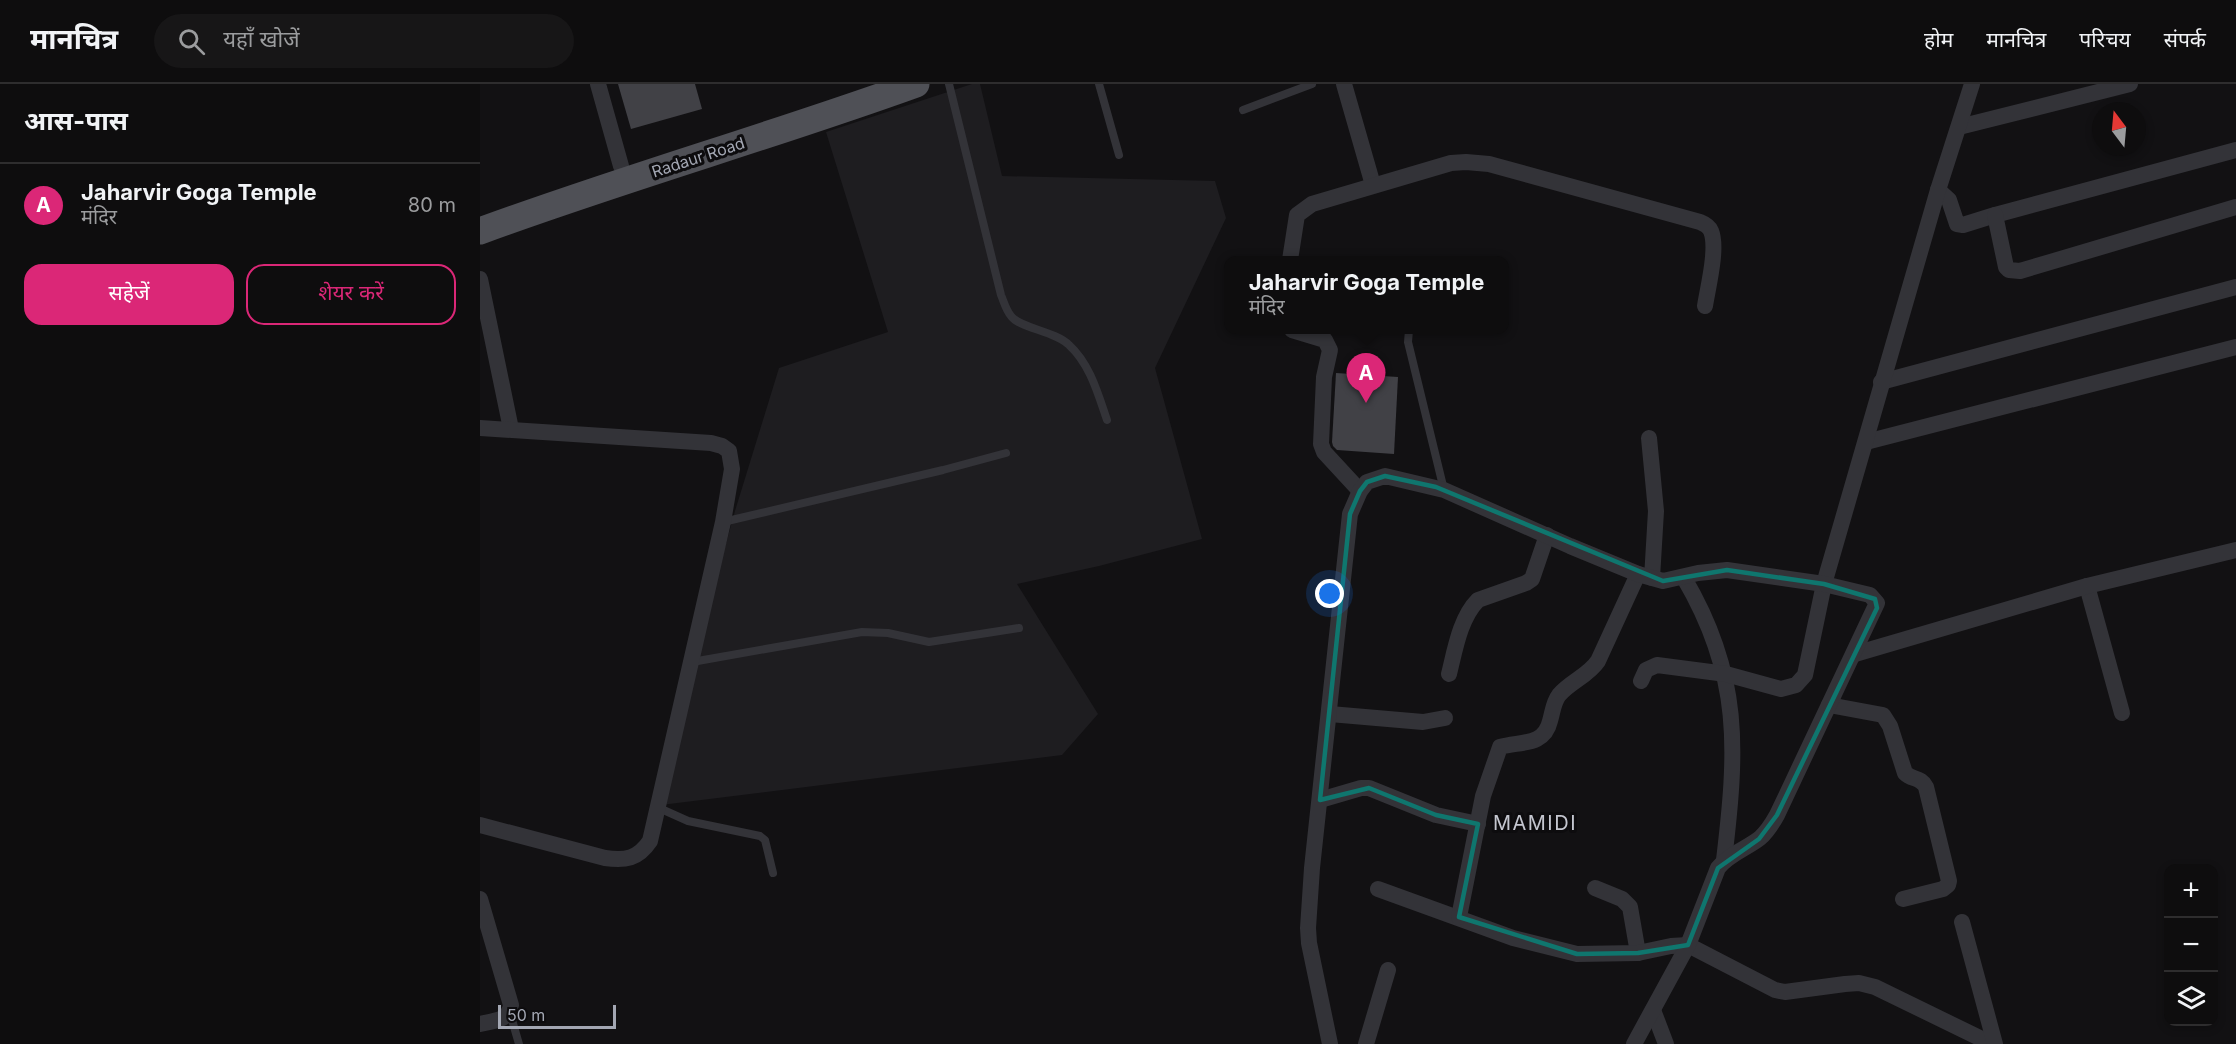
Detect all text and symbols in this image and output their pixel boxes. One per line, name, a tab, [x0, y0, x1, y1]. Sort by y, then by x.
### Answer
search box	[154, 14, 574, 68]
text: मानचित्र	[30, 22, 118, 56]
icon: search	[175, 25, 208, 58]
text: यहाँ खोजें	[223, 26, 300, 52]
text: होम	[1924, 27, 1953, 52]
text: मानचित्र	[1986, 27, 2046, 52]
text: परिचय	[2079, 27, 2131, 52]
text: संपर्क	[2164, 27, 2206, 52]
north arrow	[2092, 102, 2146, 156]
text: आस-पास	[24, 105, 128, 136]
street label: Radaur Road	[649, 133, 747, 181]
text: Jaharvir Goga Temple	[81, 179, 317, 205]
text: A	[36, 193, 51, 217]
text: 80 m	[408, 193, 456, 217]
text: मंदिर	[81, 205, 117, 229]
popup	[1224, 256, 1509, 334]
button: सहेजें	[24, 264, 234, 325]
button: शेयर करें	[246, 264, 456, 325]
text: Jaharvir Goga Temple	[1249, 269, 1484, 295]
text: मंदिर	[1249, 295, 1285, 319]
pin: A	[1346, 354, 1386, 403]
your location	[1315, 579, 1344, 608]
district label: MAMIDI	[1493, 811, 1577, 835]
map controls	[2164, 864, 2218, 1026]
button: +	[2164, 864, 2218, 918]
button: −	[2164, 918, 2218, 972]
button: layers	[2164, 972, 2218, 1026]
scale bar	[498, 1002, 616, 1030]
text: 50 m	[507, 1005, 545, 1025]

